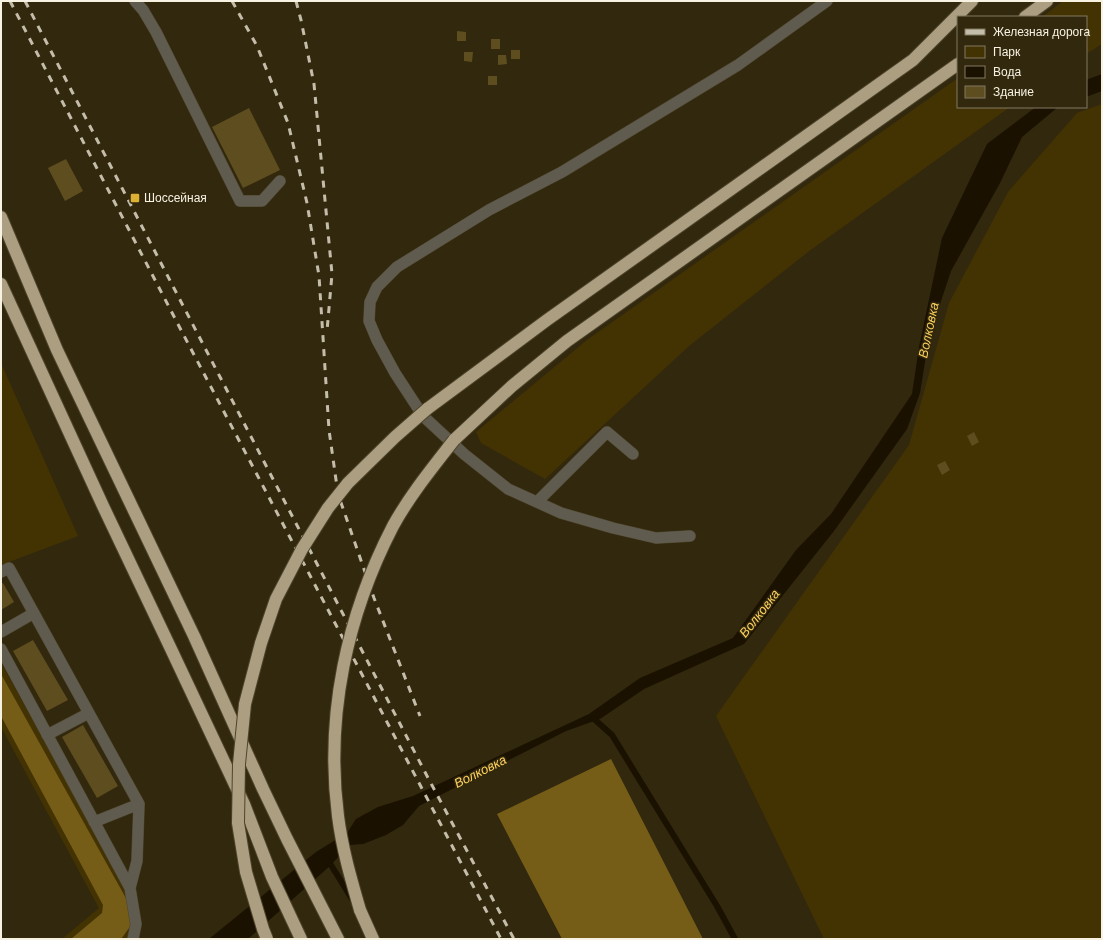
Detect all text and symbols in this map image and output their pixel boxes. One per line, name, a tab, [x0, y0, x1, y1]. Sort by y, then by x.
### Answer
legend	[957, 16, 1087, 108]
text: Железная дорога	[993, 25, 1090, 39]
text: Парк	[993, 45, 1021, 59]
text: Вода	[993, 65, 1021, 79]
text: Здание	[993, 85, 1034, 99]
place label: Шоссейная	[144, 191, 207, 205]
marker: Шоссейная	[129, 192, 141, 204]
water label: Волковка	[915, 301, 942, 359]
water label: Волковка	[736, 586, 783, 640]
water label: Волковка	[452, 752, 509, 791]

